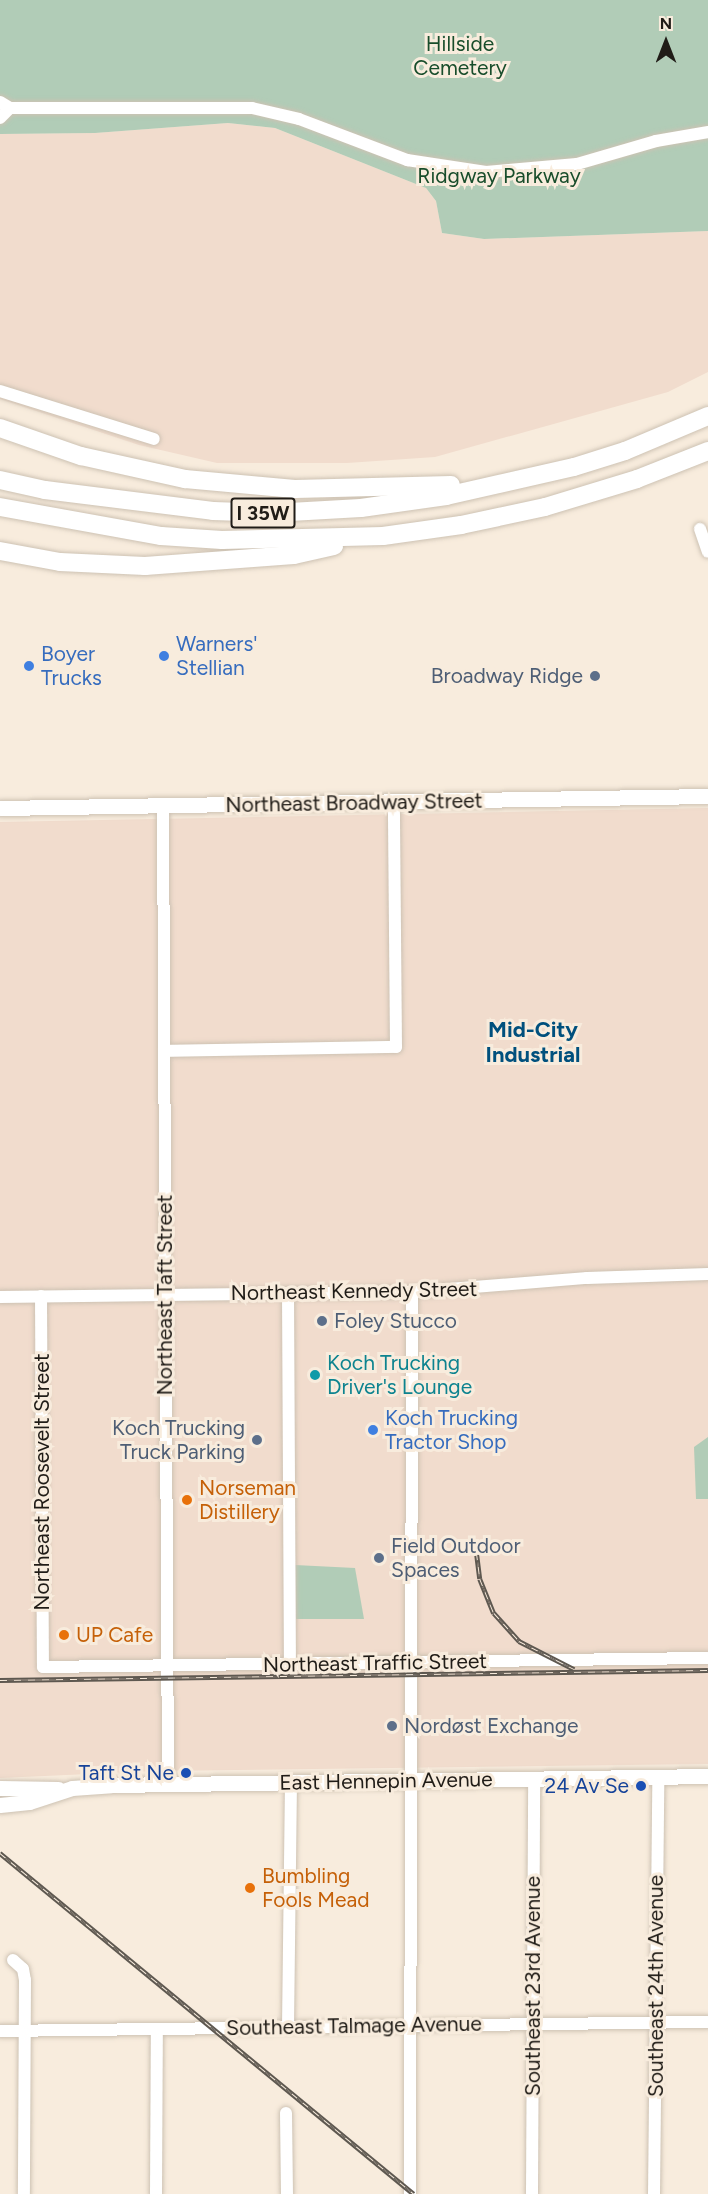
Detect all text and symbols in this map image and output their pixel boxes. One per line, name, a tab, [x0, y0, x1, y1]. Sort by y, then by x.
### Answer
north arrow	[636, 12, 696, 72]
text: N	[660, 14, 672, 33]
park label: Hillside Cemetery	[413, 31, 507, 81]
park label: Ridgway Parkway	[417, 163, 581, 189]
road number: I 35W	[230, 496, 296, 530]
place label: Warners' Stellian	[176, 631, 257, 681]
place label: Boyer Trucks	[41, 641, 102, 691]
marker: Warners' Stellian	[157, 649, 171, 663]
marker: Boyer Trucks	[22, 659, 36, 673]
place label: Broadway Ridge	[431, 663, 583, 689]
marker: Broadway Ridge	[588, 669, 602, 683]
street label: Northeast Broadway Street	[225, 788, 483, 818]
district label: Mid-City Industrial	[486, 1016, 580, 1068]
street label: Northeast Taft Street	[152, 1195, 178, 1395]
street label: Northeast Kennedy Street	[230, 1276, 478, 1306]
place label: Foley Stucco	[334, 1308, 457, 1334]
marker: Foley Stucco	[315, 1314, 329, 1328]
place label: Koch Trucking Driver's Lounge	[327, 1350, 472, 1400]
street label: Northeast Roosevelt Street	[29, 1353, 55, 1611]
marker: Koch Trucking Driver's Lounge	[308, 1368, 322, 1382]
place label: Koch Trucking Tractor Shop	[385, 1405, 518, 1455]
place label: Koch Trucking Truck Parking	[112, 1415, 245, 1465]
marker: Koch Trucking Tractor Shop	[366, 1423, 380, 1437]
marker: Koch Trucking Truck Parking	[250, 1433, 264, 1447]
place label: Norseman Distillery	[199, 1475, 296, 1525]
marker: Norseman Distillery	[180, 1493, 194, 1507]
place label: Field Outdoor Spaces	[391, 1533, 521, 1583]
marker: Field Outdoor Spaces	[372, 1551, 386, 1565]
place label: UP Cafe	[76, 1622, 153, 1648]
marker: UP Cafe	[57, 1628, 71, 1642]
street label: Northeast Traffic Street	[263, 1648, 487, 1678]
place label: Nordøst Exchange	[404, 1713, 579, 1739]
marker: Nordøst Exchange	[385, 1719, 399, 1733]
place label: Taft St Ne	[78, 1760, 174, 1786]
marker: Taft St Ne	[179, 1766, 193, 1780]
street label: East Hennepin Avenue	[279, 1767, 493, 1795]
place label: 24 Av Se	[545, 1773, 629, 1799]
marker: 24 Av Se	[634, 1779, 648, 1793]
place label: Bumbling Fools Mead	[262, 1863, 369, 1913]
street label: Southeast 24th Avenue	[643, 1875, 669, 2097]
street label: Southeast 23rd Avenue	[520, 1876, 546, 2096]
marker: Bumbling Fools Mead	[243, 1881, 257, 1895]
street label: Southeast Talmage Avenue	[226, 2011, 482, 2041]

